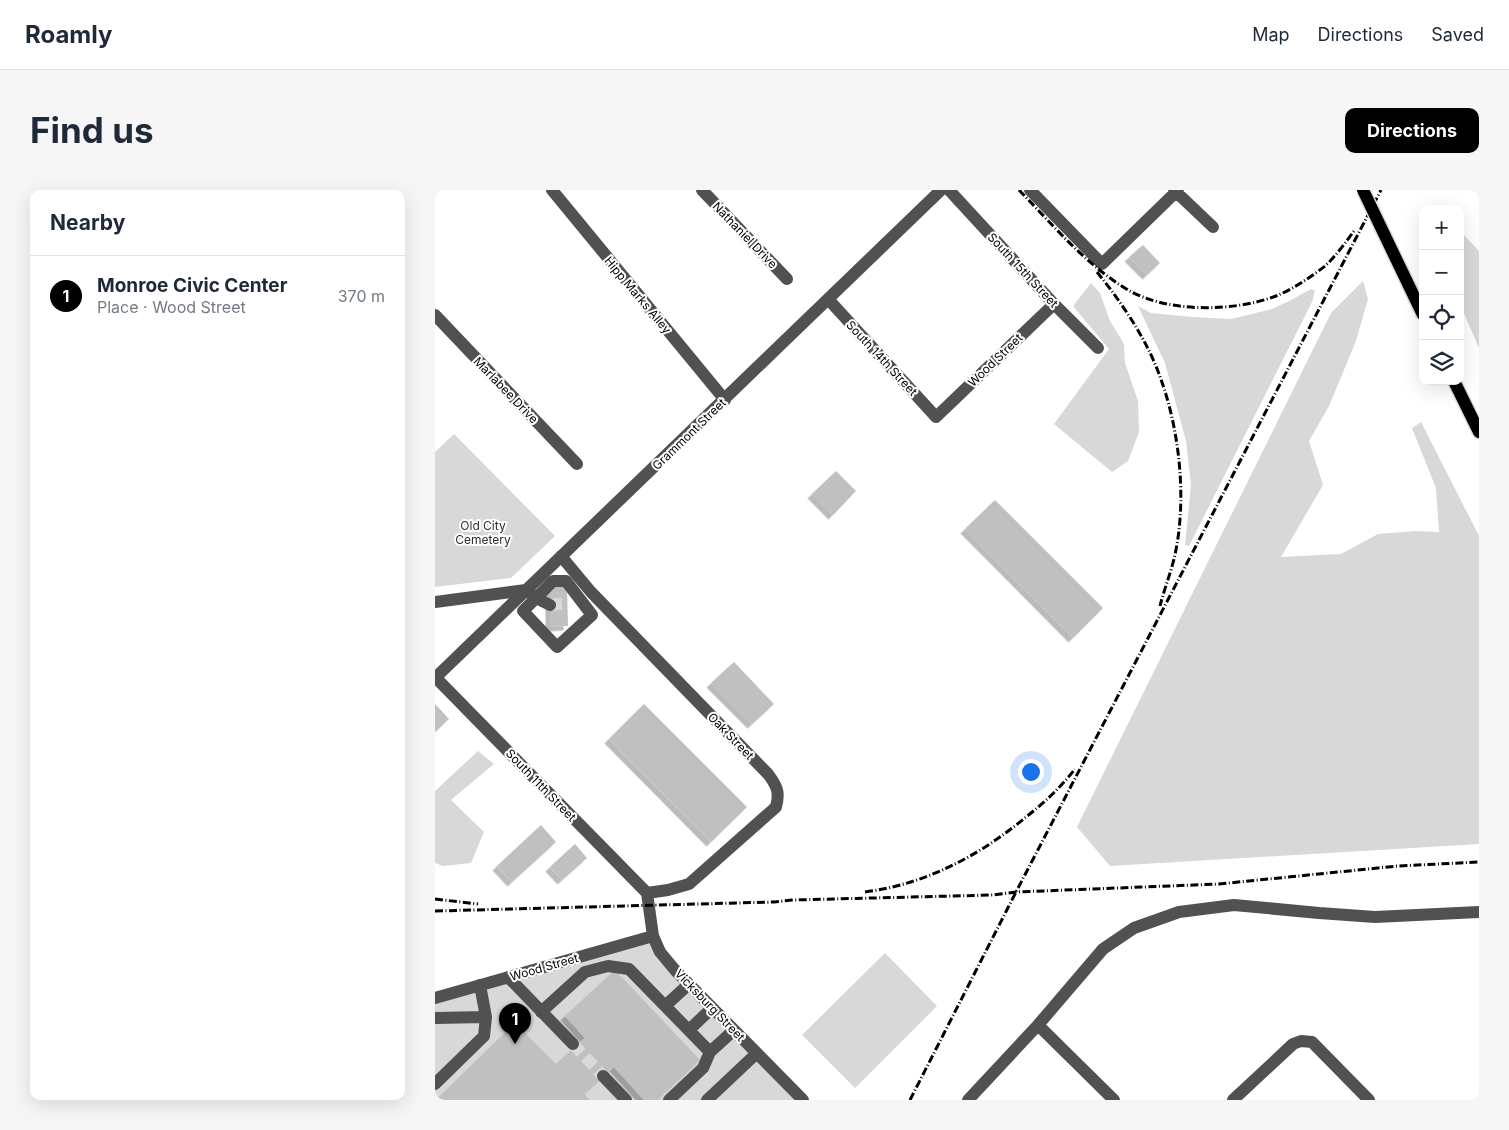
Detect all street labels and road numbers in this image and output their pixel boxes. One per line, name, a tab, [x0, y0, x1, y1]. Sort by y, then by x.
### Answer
street label: Nathaniel Drive	[710, 199, 780, 271]
street label: South 15th Street	[984, 229, 1062, 311]
street label: Hipp Marks Alley	[601, 253, 675, 337]
street label: South 14th Street	[843, 317, 921, 399]
street label: Wood Street	[965, 330, 1026, 390]
street label: Marlabee Drive	[471, 354, 541, 426]
street label: Grammont Street	[649, 395, 729, 473]
street label: Oak Street	[705, 709, 757, 763]
street label: South 11th Street	[503, 746, 579, 824]
street label: Wood Street	[508, 950, 580, 984]
street label: Vicksburg Street	[672, 966, 748, 1044]

